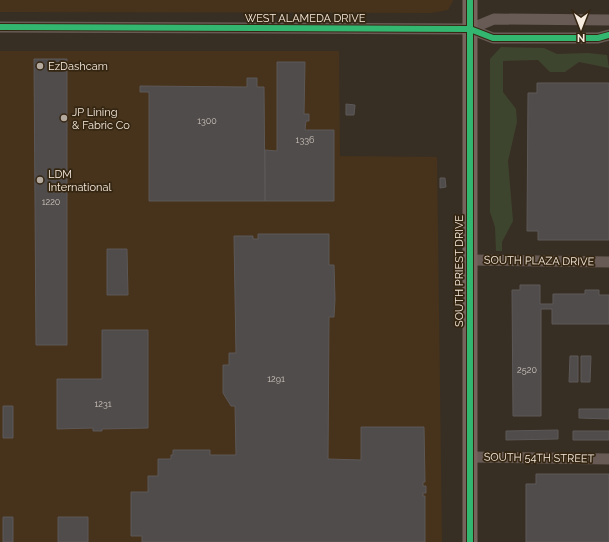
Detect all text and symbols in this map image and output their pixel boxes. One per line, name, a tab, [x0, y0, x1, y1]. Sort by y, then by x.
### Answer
north arrow	[561, 8, 601, 48]
street label: WEST ALAMEDA DRIVE	[245, 12, 366, 25]
text: N	[577, 31, 585, 44]
place label: EzDashcam	[48, 60, 108, 73]
marker: EzDashcam	[35, 61, 45, 71]
place label: JP Lining & Fabric Co	[72, 106, 130, 132]
marker: JP Lining & Fabric Co	[59, 113, 69, 123]
house number: 1300	[197, 116, 217, 126]
house number: 1336	[296, 135, 315, 145]
place label: LDM International	[48, 168, 111, 194]
marker: LDM International	[35, 175, 45, 185]
house number: 1220	[42, 197, 61, 207]
street label: SOUTH PRIEST DRIVE	[453, 215, 466, 327]
street label: SOUTH PLAZA DRIVE	[484, 254, 595, 268]
house number: 2520	[517, 365, 537, 375]
house number: 1291	[267, 374, 285, 384]
house number: 1231	[94, 399, 112, 409]
street label: SOUTH 54TH STREET	[484, 451, 595, 465]

